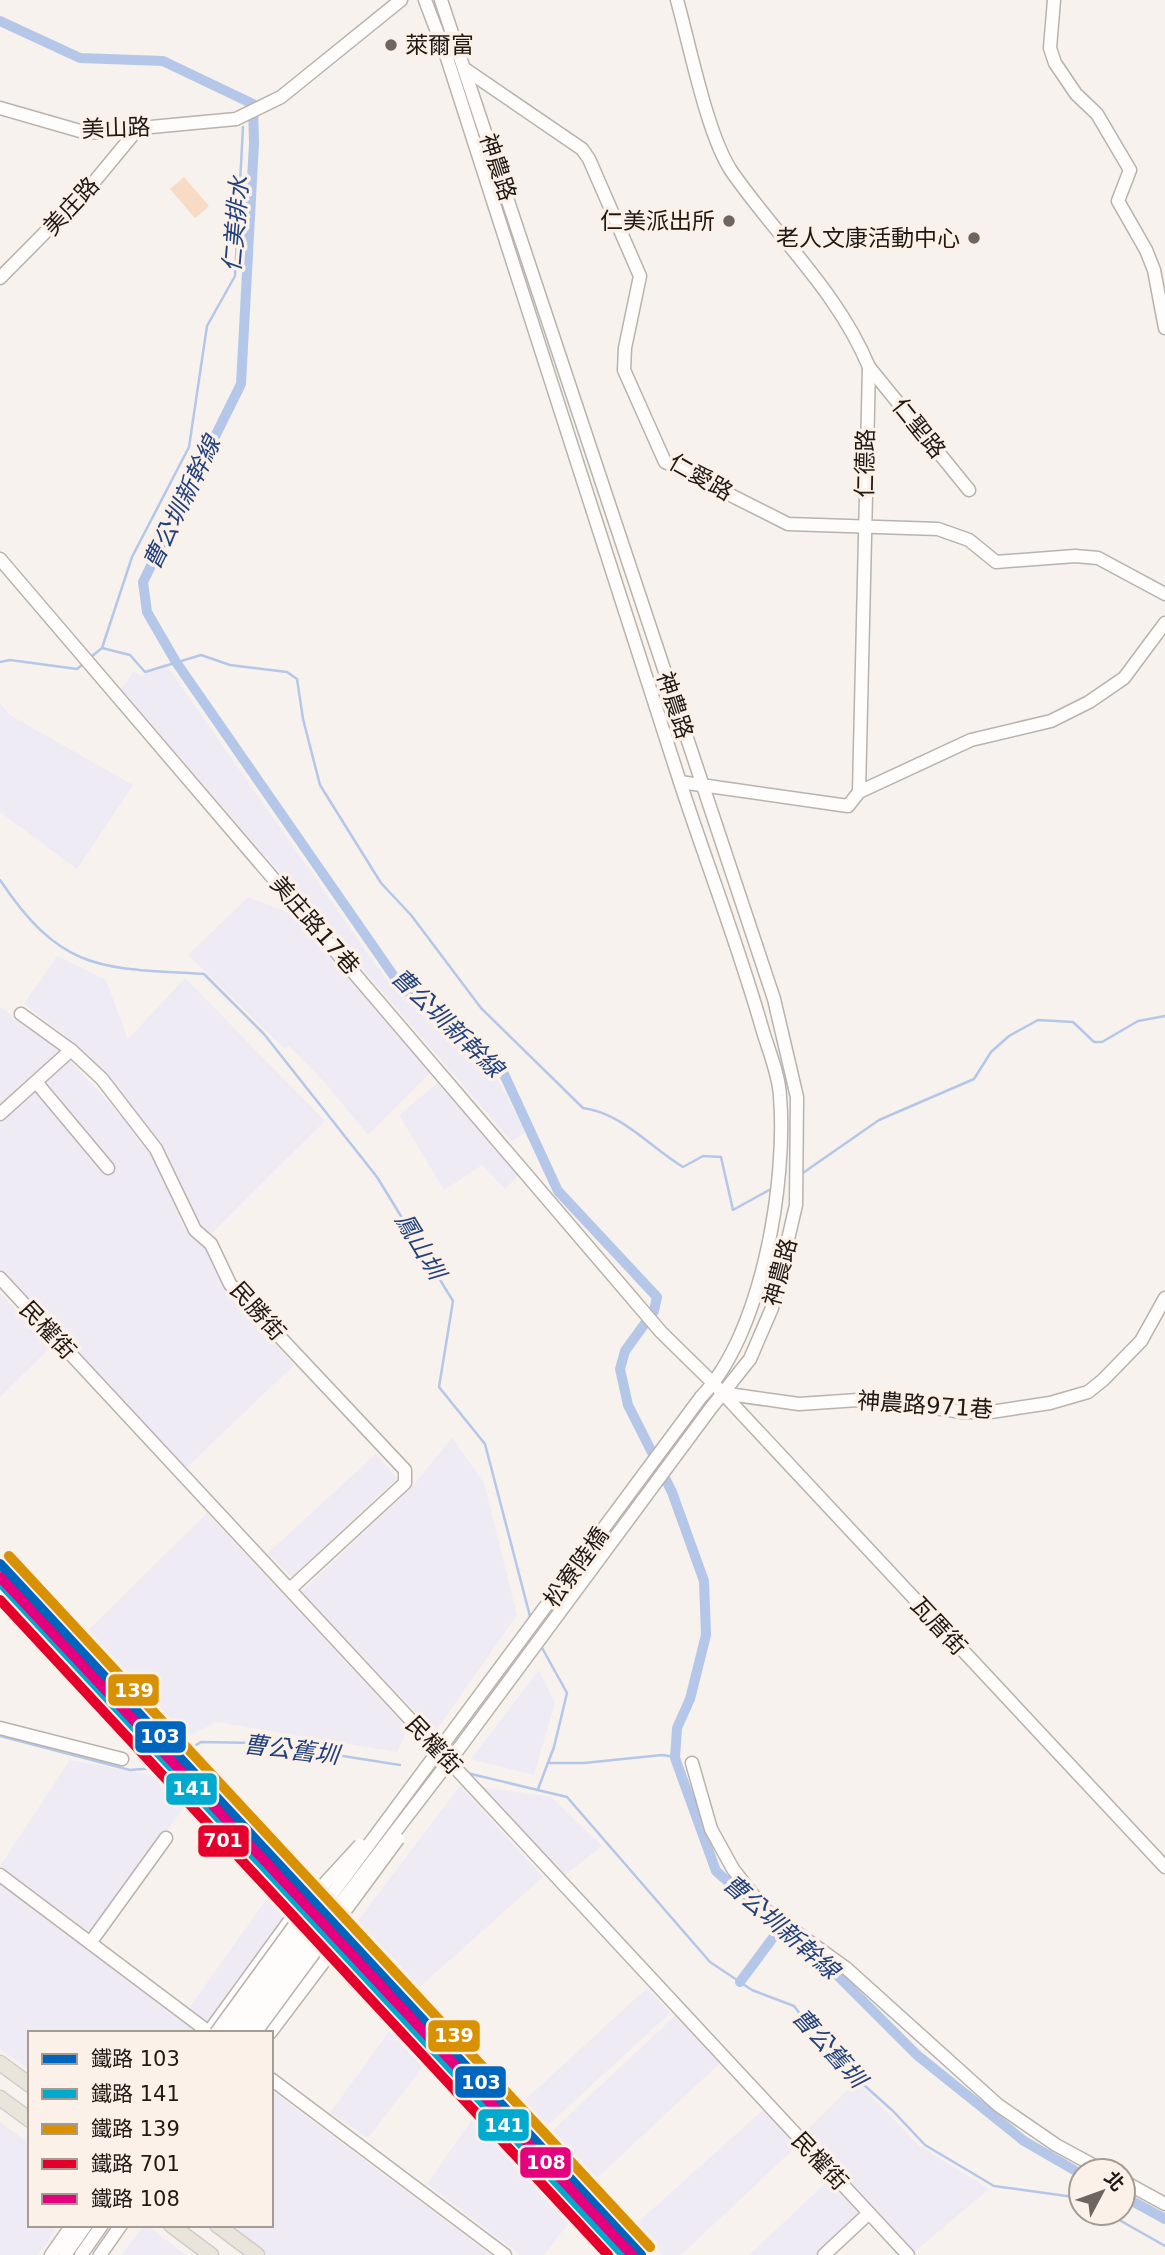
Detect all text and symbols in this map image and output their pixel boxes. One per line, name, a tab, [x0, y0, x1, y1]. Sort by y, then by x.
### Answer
place label: 萊爾富	[405, 32, 474, 58]
marker: 萊爾富	[383, 37, 399, 53]
street label: 美山路	[81, 114, 151, 142]
street label: 神農路	[475, 130, 521, 204]
street label: 美庄路	[38, 172, 104, 240]
water label: 仁美排水	[218, 174, 254, 273]
place label: 仁美派出所	[600, 208, 715, 234]
marker: 仁美派出所	[721, 213, 737, 229]
place label: 老人文康活動中心	[776, 225, 960, 251]
marker: 老人文康活動中心	[966, 230, 982, 246]
street label: 仁聖路	[887, 393, 951, 463]
street label: 仁德路	[851, 428, 879, 498]
water label: 曹公圳新幹線	[138, 429, 227, 574]
street label: 仁愛路	[665, 448, 737, 506]
street label: 神農路	[652, 668, 698, 742]
street label: 美庄路17巷	[265, 871, 365, 979]
water label: 曹公圳新幹線	[385, 963, 511, 1085]
water label: 鳳山圳	[389, 1208, 452, 1287]
street label: 神農路	[759, 1235, 801, 1309]
street label: 民勝街	[225, 1277, 291, 1345]
street label: 民權街	[15, 1296, 81, 1364]
street label: 神農路971巷	[856, 1387, 994, 1423]
street label: 松寮陸橋	[538, 1522, 614, 1612]
street label: 瓦厝街	[906, 1592, 972, 1660]
line badge: 139	[107, 1673, 160, 1707]
text: 139	[114, 1679, 154, 1701]
street label: 民權街	[401, 1711, 467, 1779]
line badge: 103	[134, 1720, 187, 1754]
text: 103	[140, 1725, 180, 1747]
water label: 曹公舊圳	[242, 1730, 343, 1770]
line badge: 141	[165, 1772, 218, 1806]
text: 141	[172, 1777, 212, 1799]
line badge: 701	[197, 1824, 250, 1858]
text: 701	[203, 1829, 243, 1851]
water label: 曹公圳新幹線	[717, 1869, 847, 1987]
water label: 曹公舊圳	[786, 2003, 874, 2095]
line badge: 139	[427, 2019, 481, 2053]
text: 139	[434, 2024, 474, 2046]
legend	[28, 2031, 273, 2227]
text: 鐵路 103	[91, 2047, 180, 2071]
line badge: 103	[454, 2065, 507, 2099]
text: 103	[461, 2071, 501, 2093]
text: 鐵路 141	[91, 2082, 180, 2106]
line badge: 141	[477, 2108, 530, 2142]
text: 141	[484, 2114, 524, 2136]
text: 鐵路 139	[91, 2117, 180, 2141]
street label: 民權街	[787, 2127, 853, 2195]
line badge: 108	[519, 2146, 572, 2179]
text: 108	[526, 2151, 566, 2173]
text: 鐵路 701	[91, 2152, 180, 2176]
north arrow	[1067, 2157, 1137, 2227]
text: 北	[1100, 2166, 1129, 2195]
text: 鐵路 108	[91, 2187, 180, 2211]

